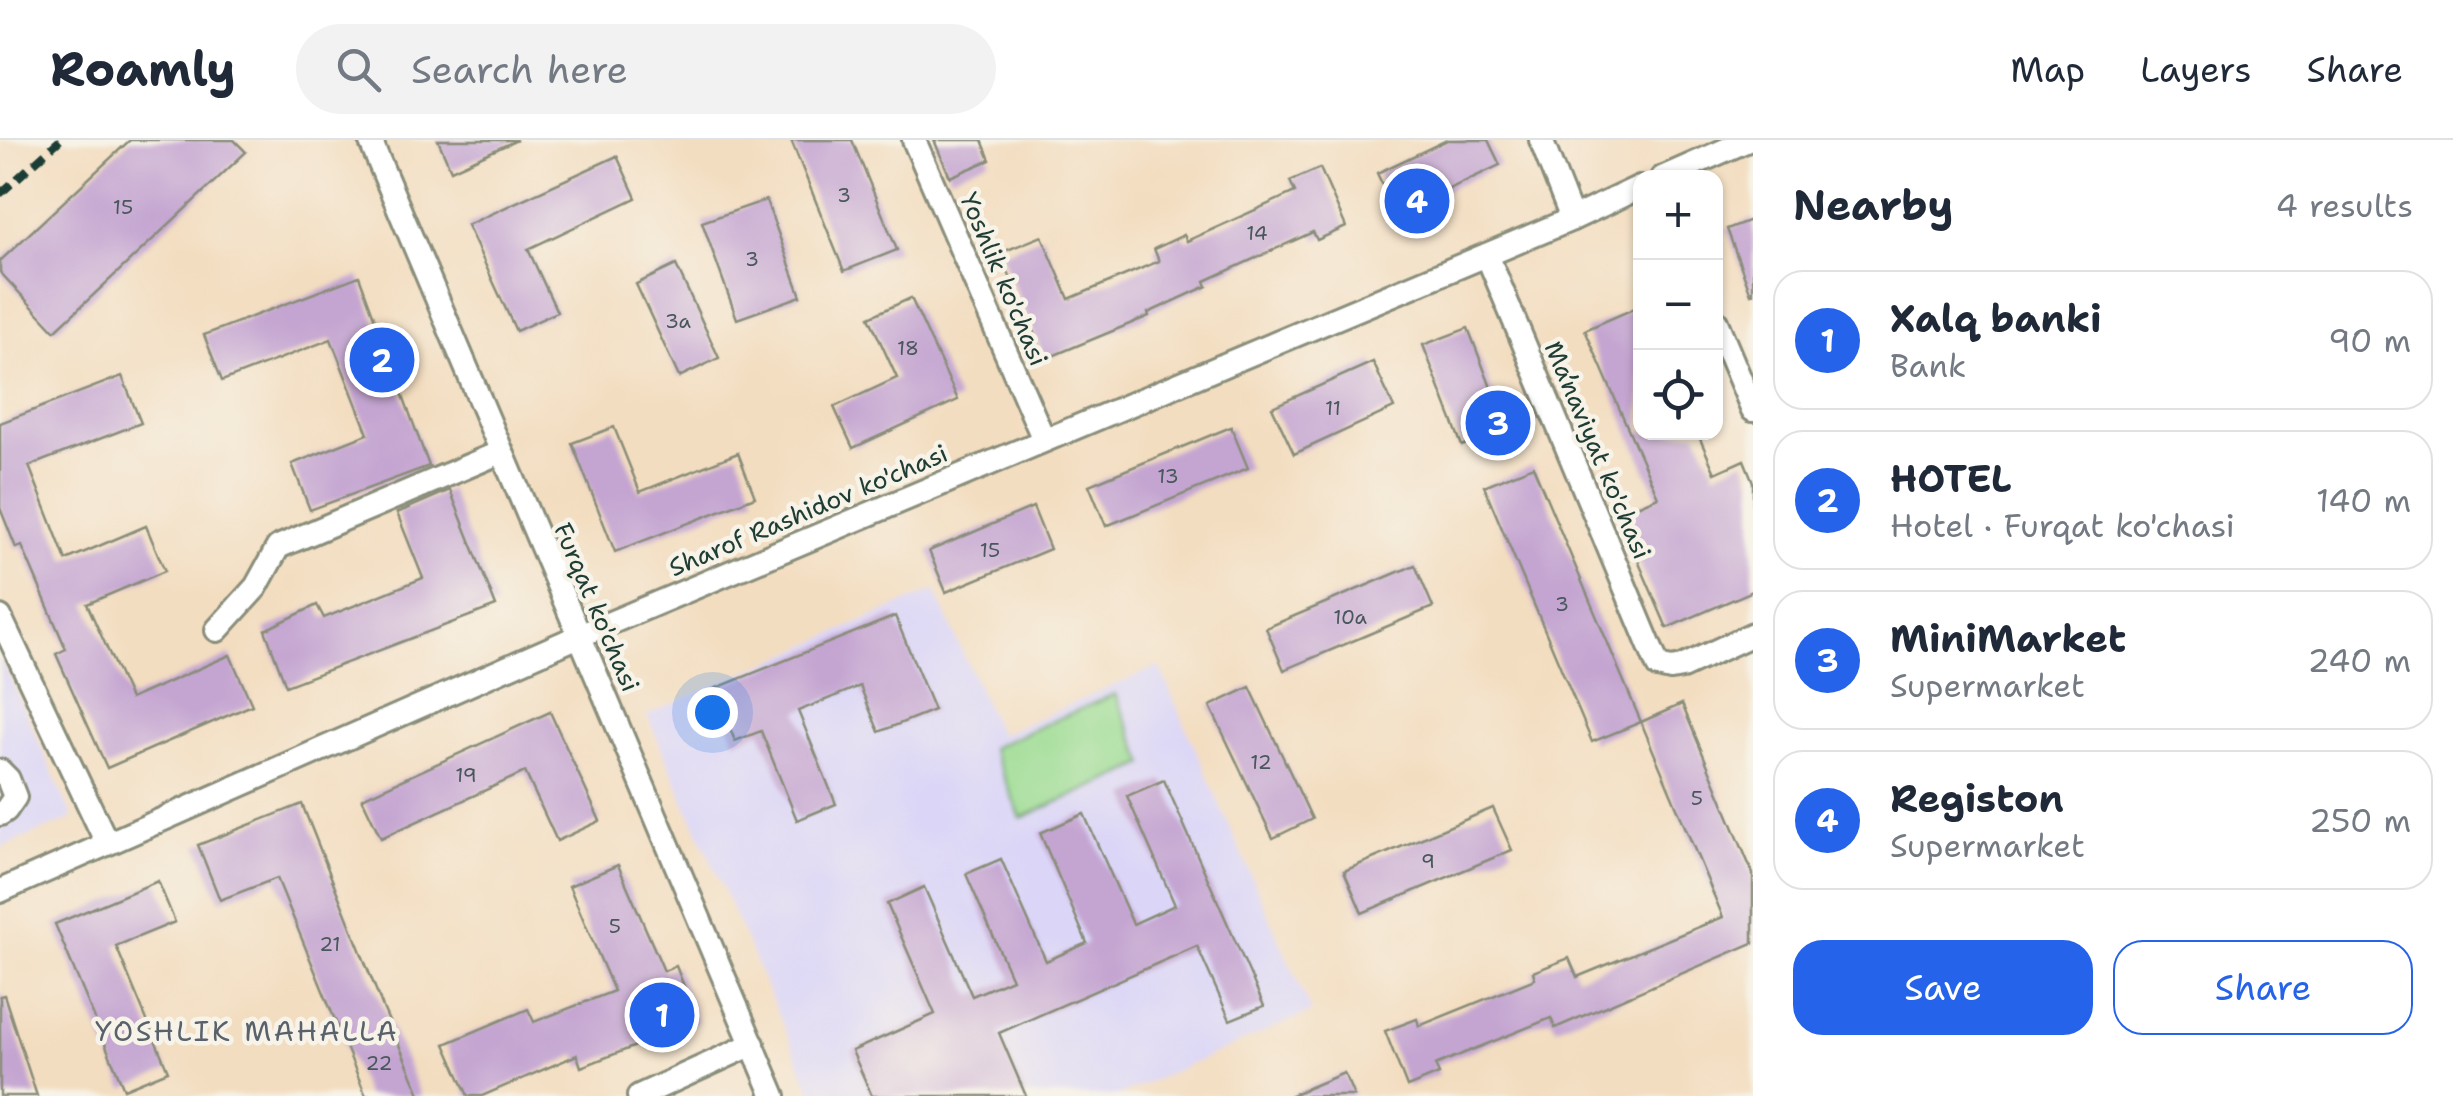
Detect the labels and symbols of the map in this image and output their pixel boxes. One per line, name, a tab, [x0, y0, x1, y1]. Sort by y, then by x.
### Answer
pin: 4	[1384, 163, 1450, 238]
house number: 3	[837, 182, 851, 208]
street label: Yoshlik ko'chasi	[952, 187, 1056, 371]
house number: 15	[113, 194, 133, 220]
house number: 14	[1246, 220, 1268, 246]
house number: 3	[745, 246, 759, 272]
house number: 3a	[665, 308, 692, 334]
pin: 2	[350, 322, 414, 398]
house number: 18	[897, 335, 919, 361]
street label: Ma’naviyat ko'chasi	[1537, 336, 1659, 564]
pin: 3	[1466, 386, 1530, 460]
house number: 11	[1325, 395, 1341, 421]
street label: Sharof Rashidov ko'chasi	[663, 436, 953, 584]
house number: 13	[1157, 463, 1179, 489]
street label: Furqat ko'chasi	[546, 517, 648, 697]
house number: 15	[980, 537, 1000, 563]
house number: 3	[1555, 591, 1569, 617]
house number: 10a	[1333, 604, 1367, 630]
your location	[687, 687, 738, 738]
house number: 12	[1250, 749, 1272, 775]
house number: 19	[455, 762, 477, 788]
house number: 5	[1691, 785, 1703, 811]
house number: 9	[1421, 848, 1435, 874]
house number: 5	[609, 913, 621, 939]
house number: 21	[319, 931, 341, 957]
pin: 1	[630, 978, 694, 1052]
district label: YOSHLIK MAHALLA	[95, 1012, 399, 1050]
house number: 22	[366, 1050, 393, 1076]

